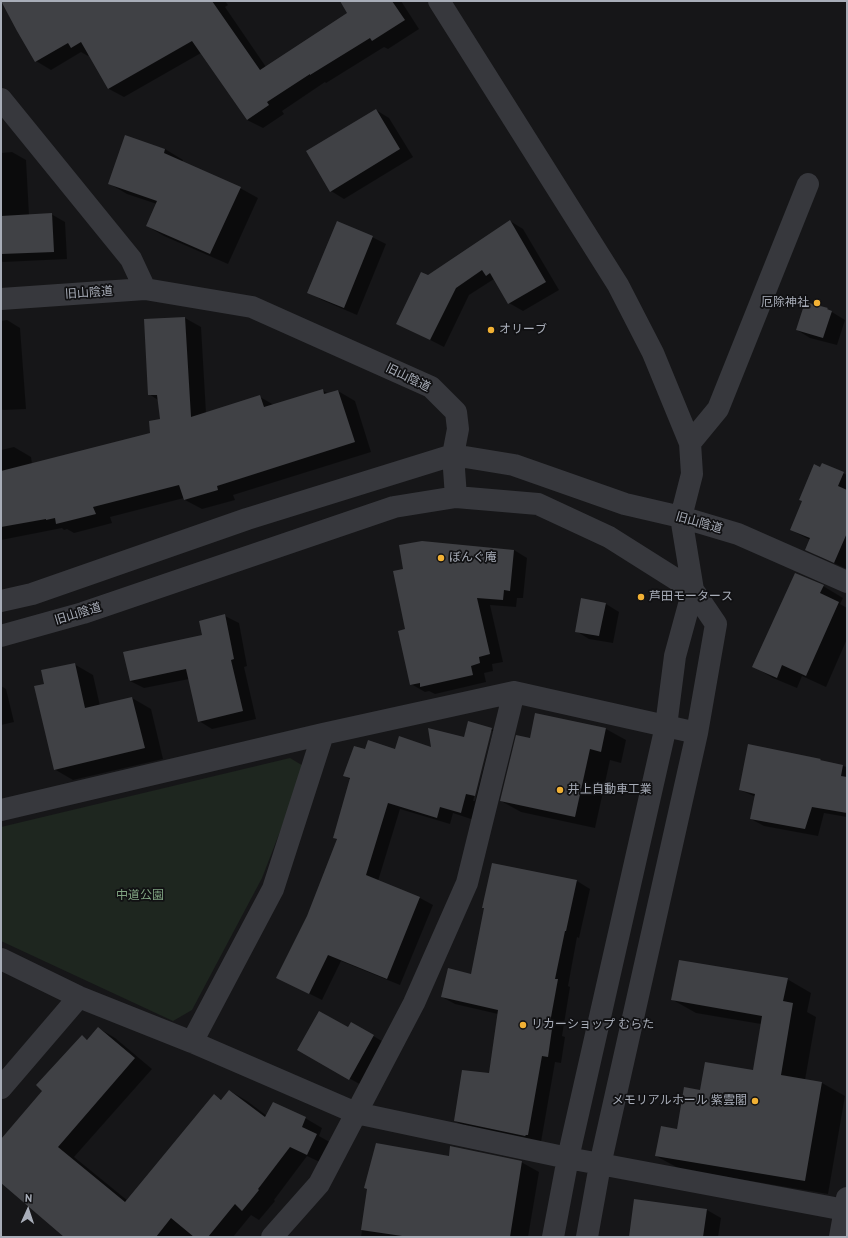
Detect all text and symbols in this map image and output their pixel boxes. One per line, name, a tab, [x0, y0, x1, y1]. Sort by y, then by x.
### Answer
street label: 旧山陰道	[65, 284, 113, 302]
place label: 厄除神社	[761, 296, 809, 310]
marker: 厄除神社	[812, 298, 822, 308]
place label: オリーブ	[499, 323, 547, 337]
marker: オリーブ	[486, 325, 496, 335]
street label: 旧山陰道	[383, 361, 433, 395]
street label: 旧山陰道	[674, 509, 724, 537]
place label: ぼんぐ庵	[449, 551, 497, 565]
marker: ぼんぐ庵	[436, 553, 446, 563]
place label: 芦田モータース	[649, 590, 733, 604]
marker: 芦田モータース	[636, 592, 646, 602]
street label: 旧山陰道	[53, 600, 103, 628]
place label: 井上自動車工業	[568, 783, 652, 797]
marker: 井上自動車工業	[555, 785, 565, 795]
park label: 中道公園	[116, 889, 164, 903]
place label: リカーショップ むらた	[531, 1018, 654, 1032]
marker: リカーショップ むらた	[518, 1020, 528, 1030]
place label: メモリアルホール 紫雲閣	[612, 1094, 747, 1108]
marker: メモリアルホール 紫雲閣	[750, 1096, 760, 1106]
north arrow	[8, 1190, 48, 1230]
text: N	[25, 1191, 33, 1205]

